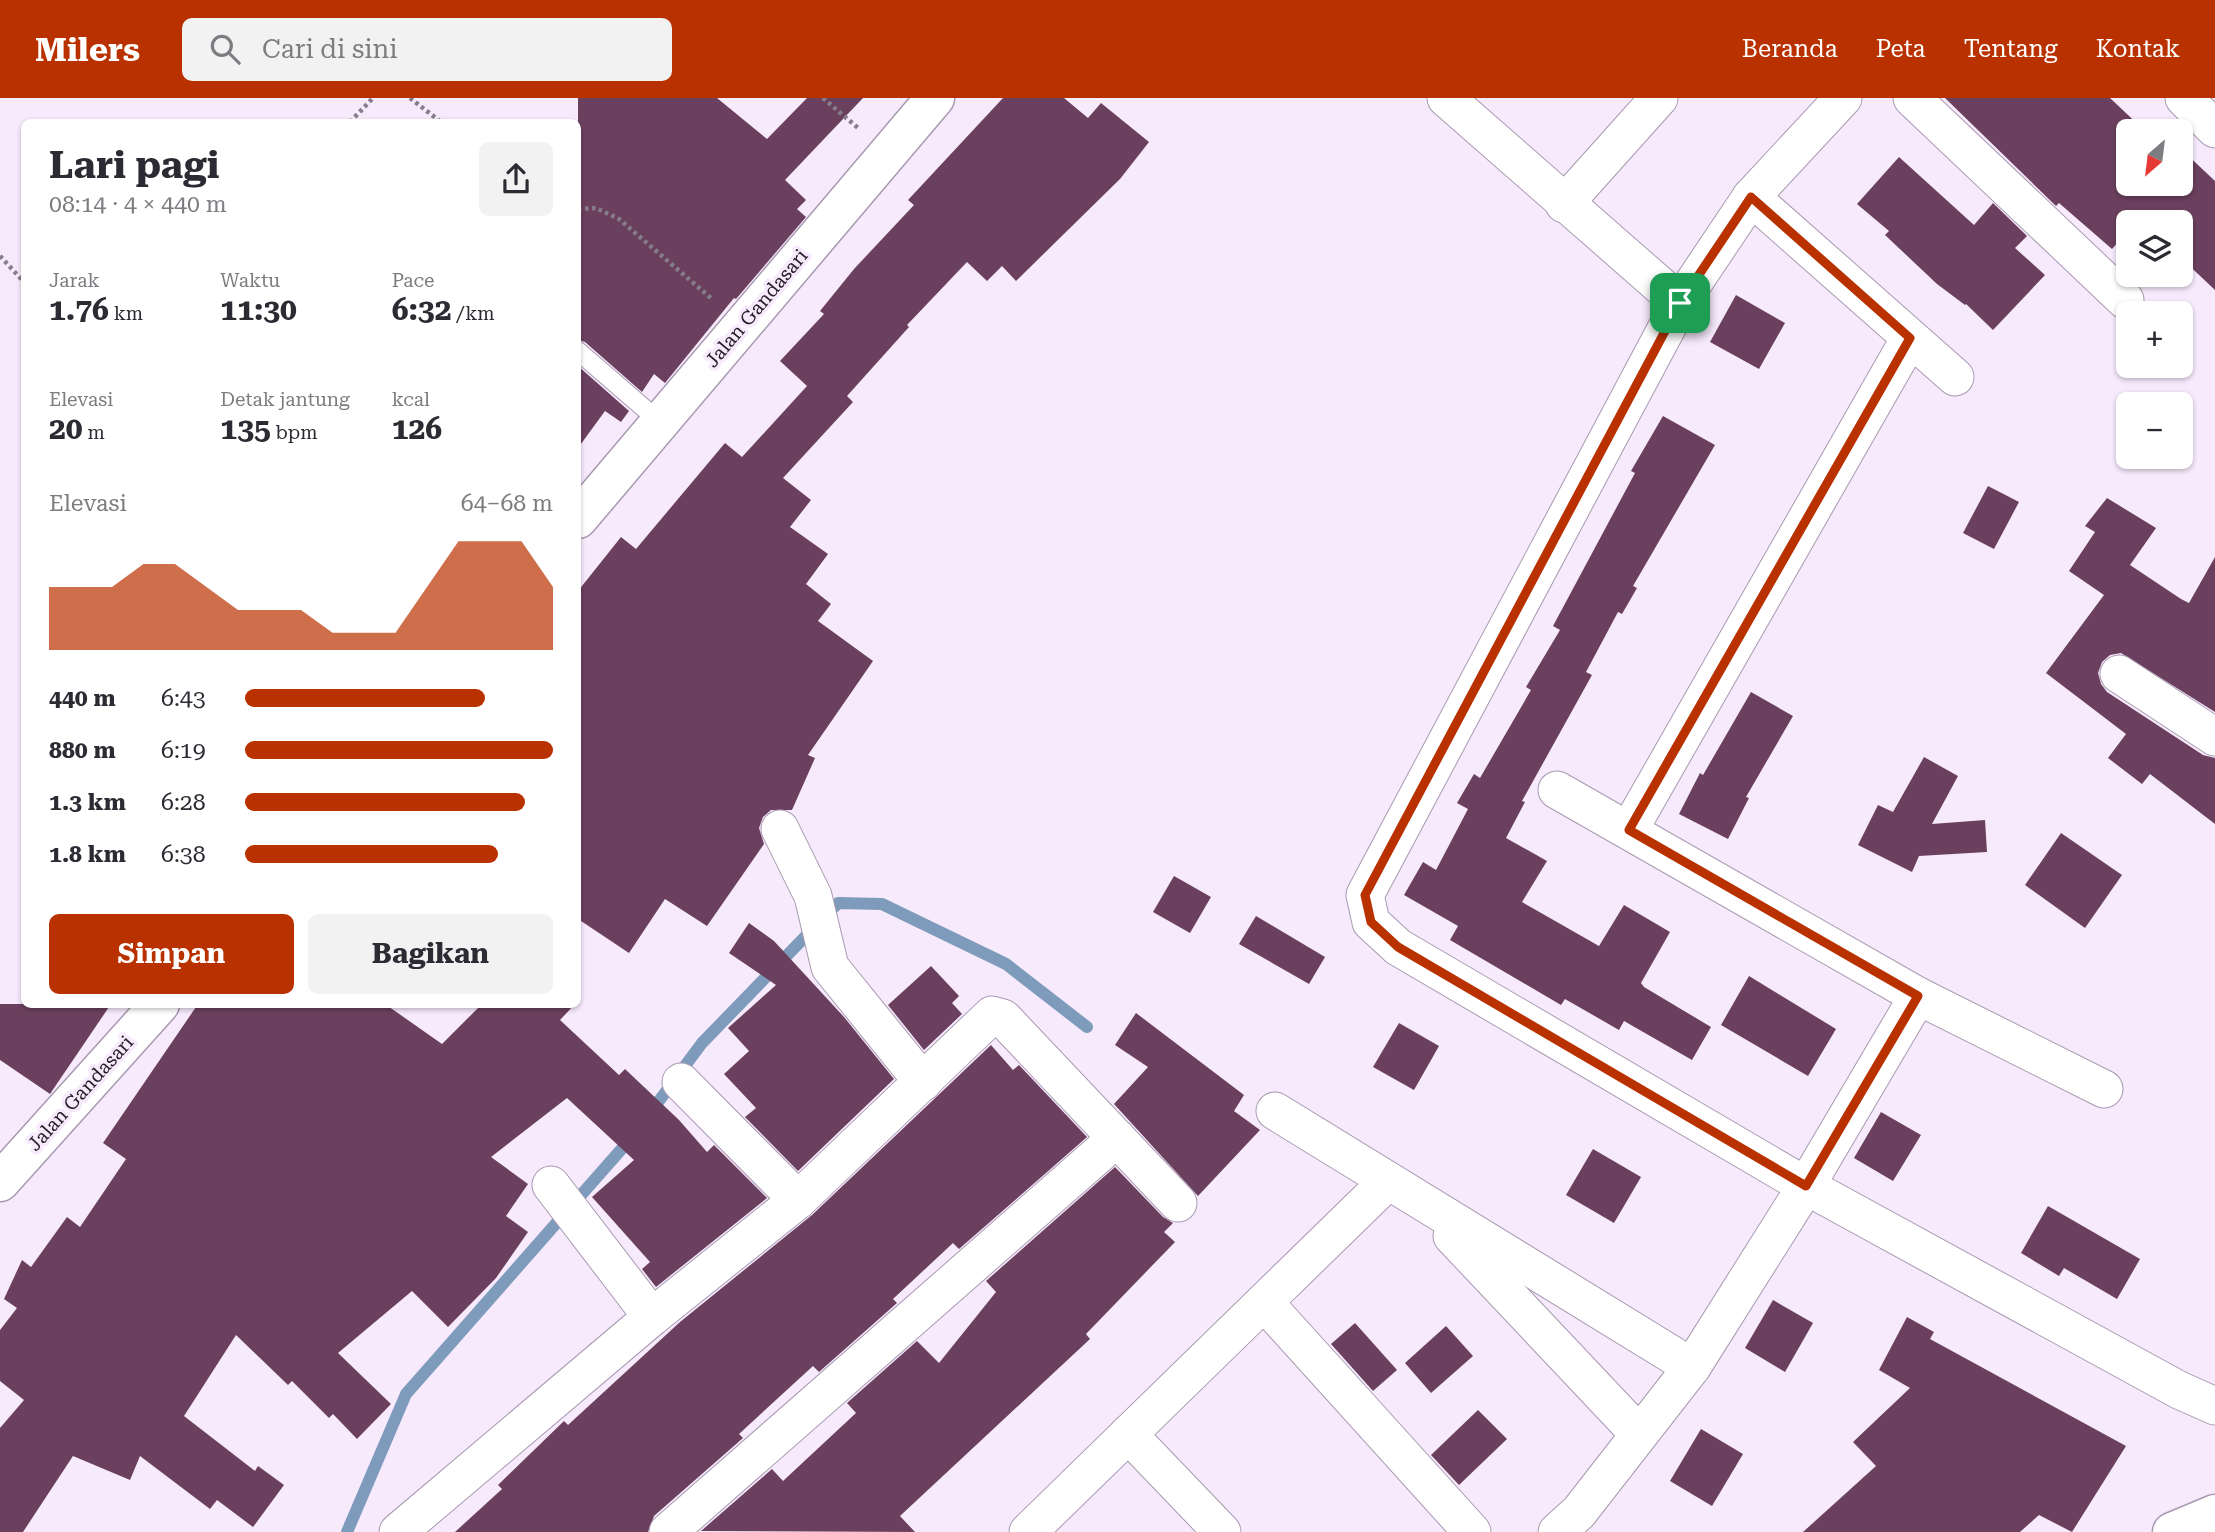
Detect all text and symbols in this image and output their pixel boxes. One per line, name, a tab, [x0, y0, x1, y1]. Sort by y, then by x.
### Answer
search box	[182, 18, 672, 81]
text: Milers	[35, 30, 140, 69]
icon: search	[206, 30, 244, 68]
text: Cari di sini	[262, 34, 398, 64]
text: Beranda	[1742, 35, 1838, 63]
text: Peta	[1876, 35, 1926, 63]
text: Tentang	[1964, 35, 2058, 63]
text: Kontak	[2096, 35, 2180, 63]
north arrow	[2116, 119, 2193, 196]
map controls	[2116, 119, 2193, 469]
button: share	[479, 142, 553, 216]
text: Lari pagi	[49, 143, 219, 187]
text: 08:14 · 4 × 440 m	[49, 191, 227, 218]
button: layers	[2116, 210, 2193, 287]
street label: Jalan Gandasari	[700, 245, 812, 372]
text: Jarak	[49, 269, 100, 292]
text: Waktu	[220, 269, 280, 292]
text: Pace	[392, 269, 435, 292]
pin	[1650, 273, 1710, 333]
icon: arrive	[1661, 284, 1699, 322]
text: 1.76	[49, 292, 109, 327]
text: 11:30	[220, 292, 297, 327]
text: 6:32	[392, 292, 451, 327]
button: +	[2116, 301, 2193, 378]
text: km	[109, 302, 143, 325]
text: /km	[451, 302, 495, 325]
text: Elevasi	[49, 388, 113, 411]
text: Detak jantung	[220, 388, 350, 411]
text: kcal	[392, 388, 430, 411]
button: −	[2116, 392, 2193, 469]
text: 20	[49, 411, 83, 446]
text: 135	[220, 411, 271, 446]
text: 126	[392, 411, 442, 446]
text: m	[83, 421, 105, 444]
text: bpm	[271, 421, 318, 444]
text: Elevasi	[49, 490, 127, 517]
text: 64–68 m	[461, 490, 553, 517]
text: 440 m	[49, 685, 116, 712]
text: 6:43	[161, 685, 206, 712]
text: 880 m	[49, 737, 116, 764]
text: 6:19	[161, 737, 206, 764]
text: 1.3 km	[49, 789, 126, 816]
text: 6:28	[161, 789, 206, 816]
text: 1.8 km	[49, 841, 126, 868]
text: 6:38	[161, 841, 206, 868]
button: Simpan	[49, 914, 294, 994]
button: Bagikan	[308, 914, 553, 994]
street label: Jalan Gandasari	[23, 1031, 138, 1156]

